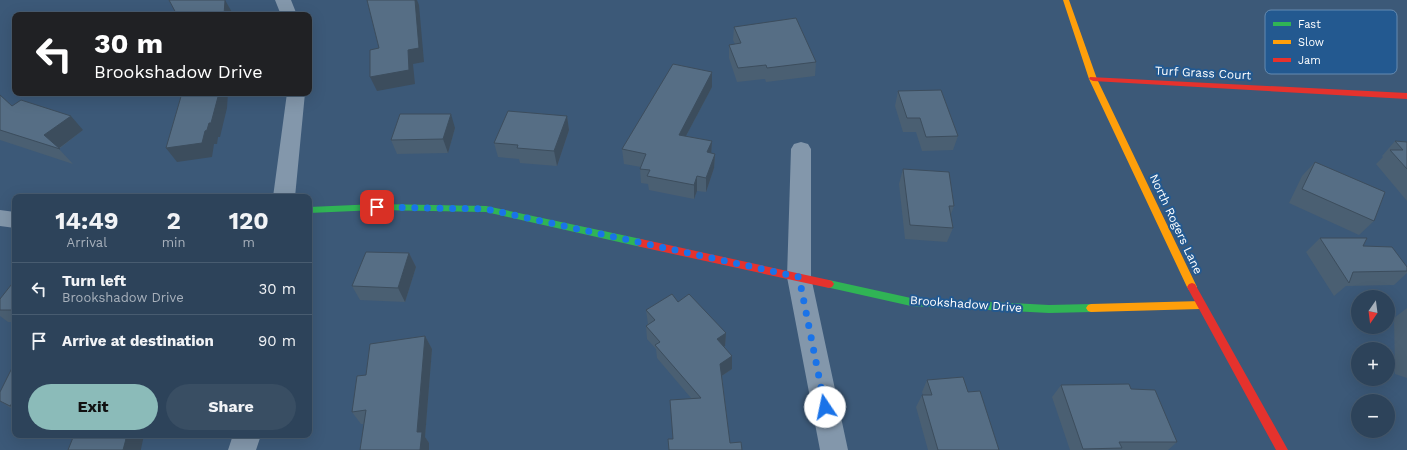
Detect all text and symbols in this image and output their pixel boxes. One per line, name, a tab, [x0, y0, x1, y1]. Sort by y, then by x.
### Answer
legend	[1265, 10, 1397, 74]
text: Fast	[1298, 18, 1321, 31]
text: 30 m	[94, 27, 163, 60]
icon: left	[28, 28, 80, 80]
text: Slow	[1298, 36, 1324, 49]
text: Jam	[1298, 54, 1321, 67]
text: Brookshadow Drive	[94, 61, 263, 82]
street label: Turf Grass Court	[1154, 63, 1252, 83]
street label: North Rogers Lane	[1147, 172, 1205, 276]
pin	[360, 190, 394, 224]
icon: arrive	[366, 196, 388, 218]
text: 14:49	[55, 207, 119, 235]
text: 2	[166, 207, 181, 235]
text: 120	[229, 207, 269, 235]
text: Arrival	[67, 235, 107, 250]
text: min	[162, 235, 186, 250]
text: m	[243, 235, 255, 250]
text: Turn left	[62, 272, 126, 290]
icon: left	[28, 278, 50, 300]
text: 30 m	[259, 280, 296, 298]
text: Brookshadow Drive	[62, 290, 184, 305]
north arrow	[1351, 290, 1395, 334]
map controls	[1351, 290, 1395, 438]
street label: Brookshadow Drive	[909, 293, 1023, 315]
icon: arrive	[28, 330, 50, 352]
text: Arrive at destination	[62, 332, 214, 350]
text: 90 m	[258, 332, 296, 350]
button: +	[1351, 342, 1395, 386]
button: Exit	[28, 384, 158, 430]
button: Share	[166, 384, 296, 430]
position arrow	[804, 386, 846, 428]
button: −	[1351, 394, 1395, 438]

